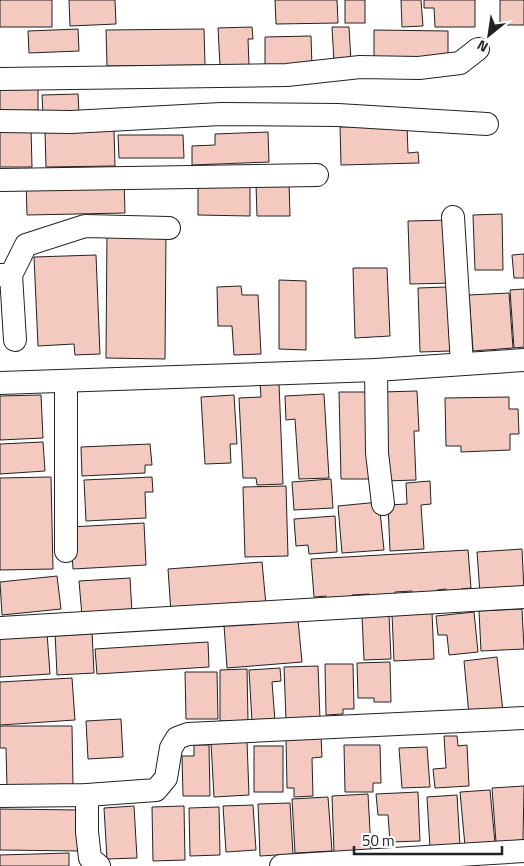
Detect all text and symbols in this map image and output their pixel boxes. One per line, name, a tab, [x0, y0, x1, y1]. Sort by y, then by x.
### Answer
north arrow	[464, 10, 514, 60]
text: N	[473, 35, 492, 58]
scale bar	[354, 824, 502, 856]
text: 50 m	[362, 829, 395, 852]

